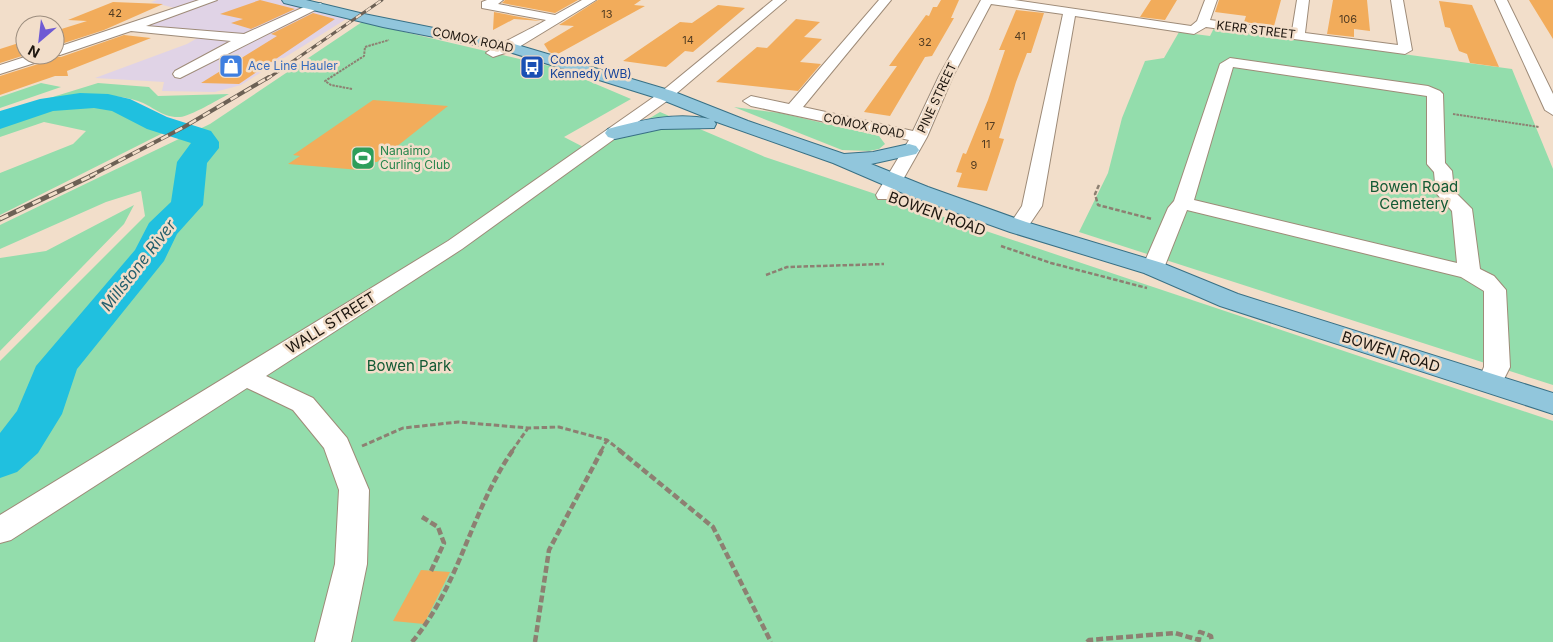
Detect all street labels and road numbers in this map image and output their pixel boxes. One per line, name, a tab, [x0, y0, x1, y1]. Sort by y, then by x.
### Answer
street label: KERR STREET	[1216, 17, 1297, 42]
street label: COMOX ROAD	[431, 24, 515, 55]
street label: PINE STREET	[914, 60, 959, 135]
street label: COMOX ROAD	[822, 110, 906, 141]
street label: BOWEN ROAD	[886, 187, 989, 240]
street label: WALL STREET	[282, 287, 379, 358]
street label: BOWEN ROAD	[1340, 327, 1443, 376]

